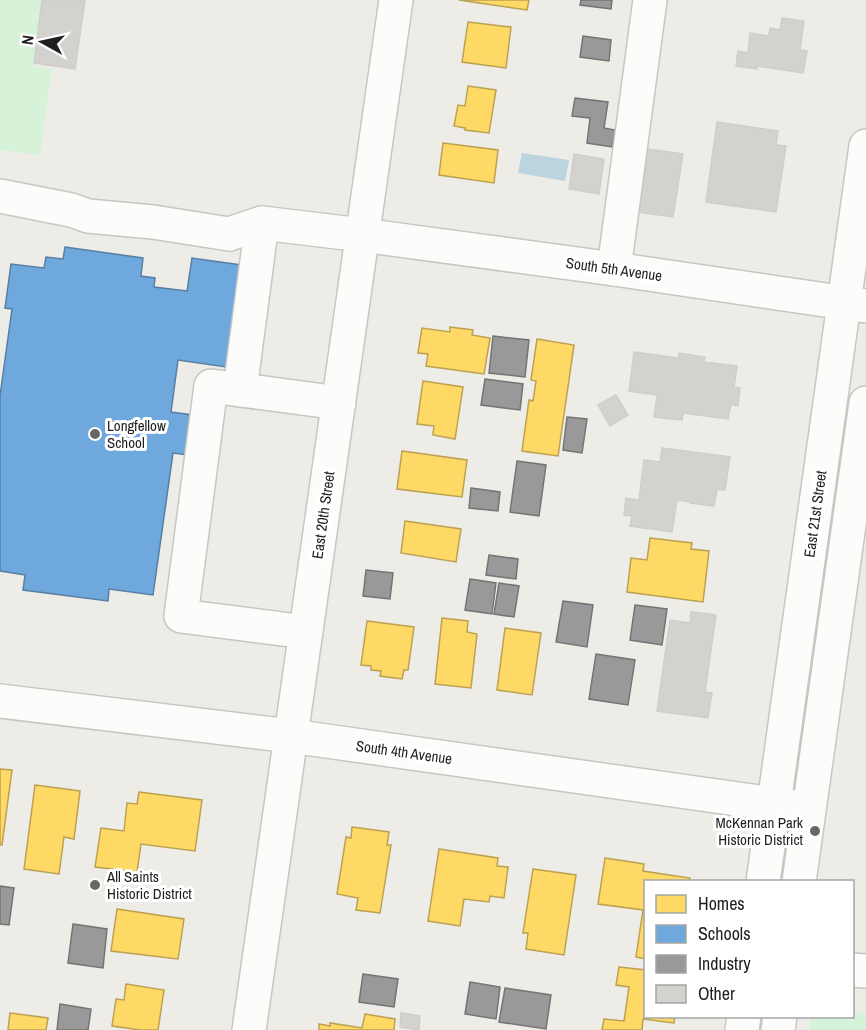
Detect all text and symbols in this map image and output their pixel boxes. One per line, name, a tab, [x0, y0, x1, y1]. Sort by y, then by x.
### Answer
north arrow	[12, 12, 72, 72]
text: N	[16, 34, 39, 46]
street label: South 5th Avenue	[565, 252, 664, 286]
place label: Longfellow School	[107, 415, 166, 453]
marker: Longfellow School	[88, 427, 102, 441]
street label: East 20th Street	[306, 469, 340, 560]
street label: East 21st Street	[799, 469, 832, 559]
street label: South 4th Avenue	[355, 735, 454, 769]
place label: McKennan Park Historic District	[715, 812, 804, 850]
marker: McKennan Park Historic District	[808, 824, 822, 838]
place label: All Saints Historic District	[106, 866, 192, 904]
marker: All Saints Historic District	[88, 878, 102, 892]
legend	[644, 880, 854, 1018]
text: Homes	[698, 891, 745, 916]
text: Schools	[698, 921, 751, 946]
text: Industry	[698, 951, 751, 976]
text: Other	[698, 981, 735, 1006]

